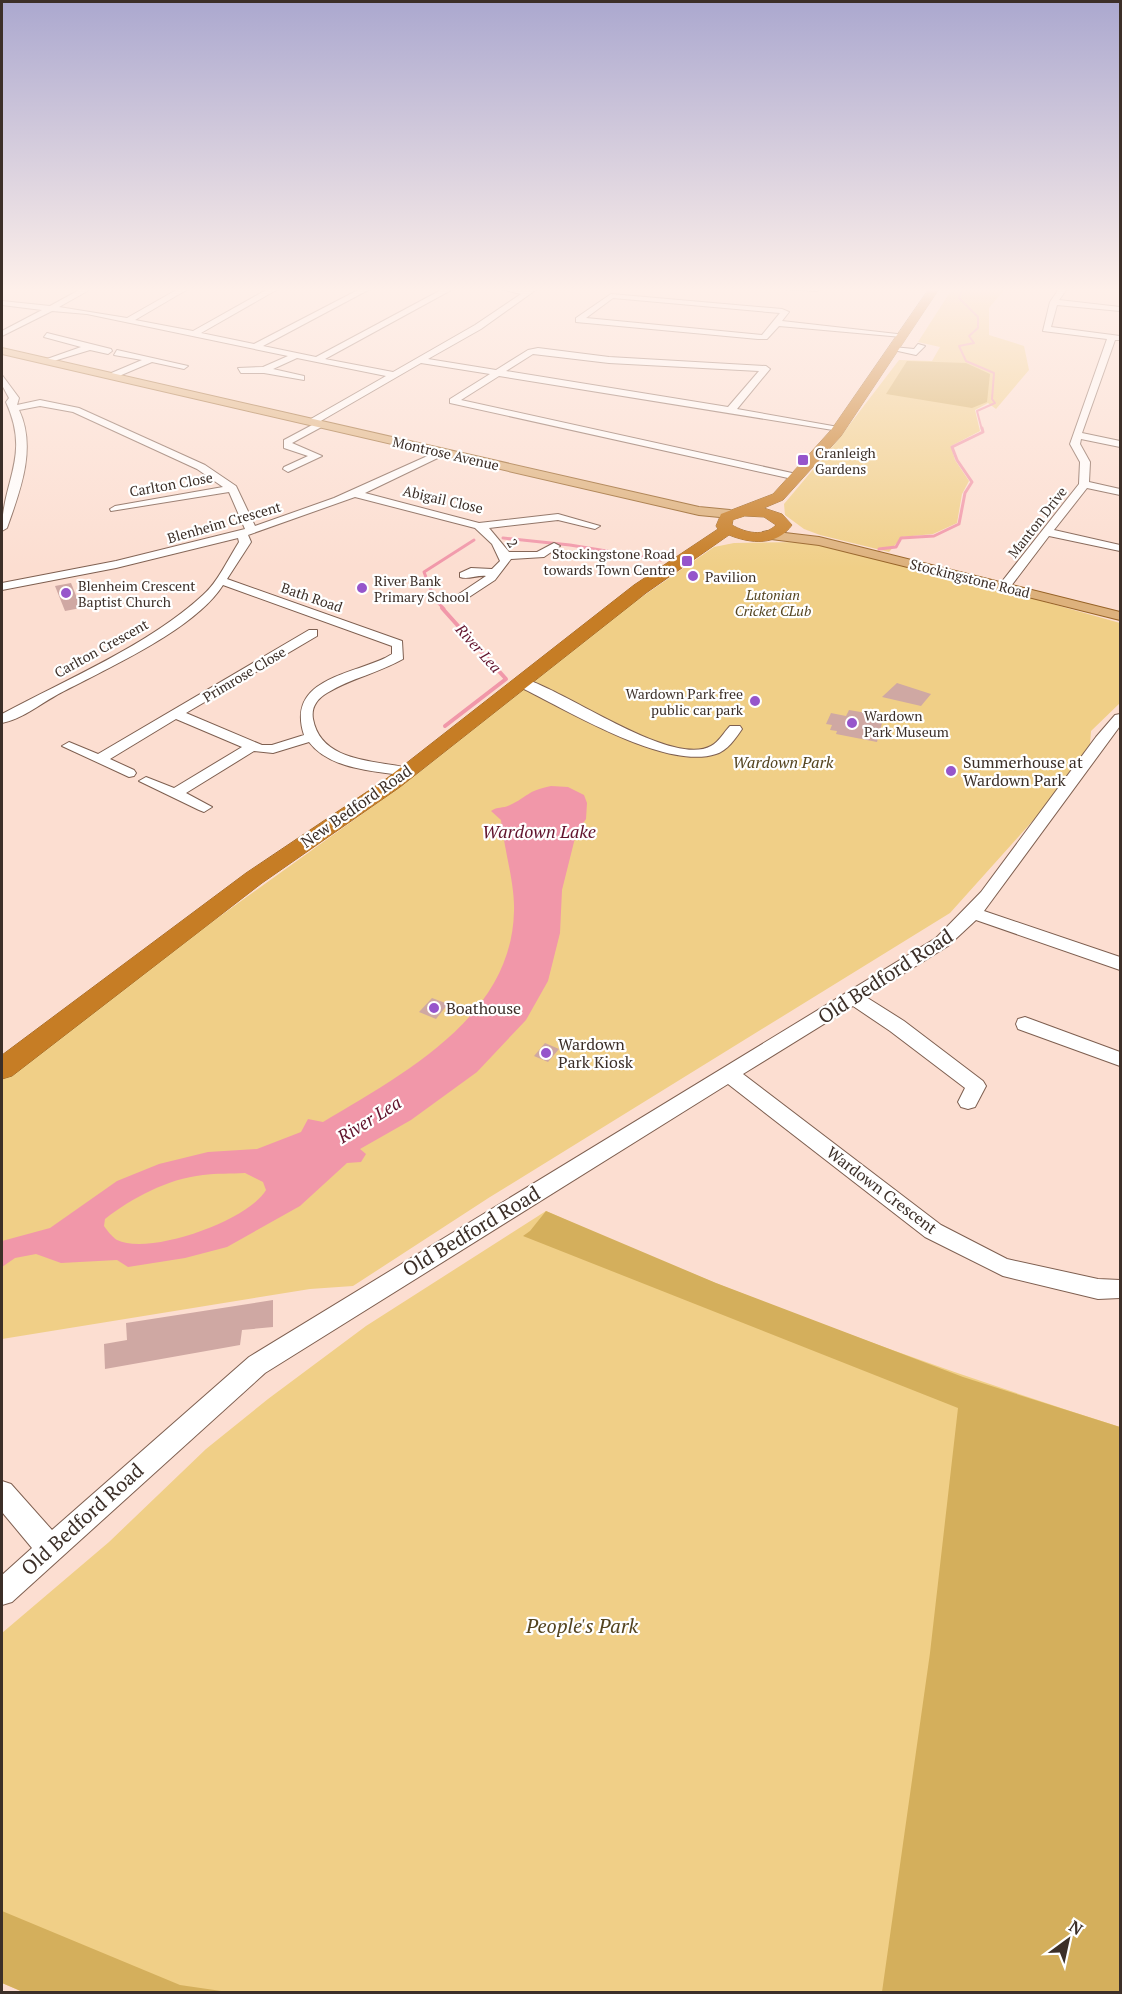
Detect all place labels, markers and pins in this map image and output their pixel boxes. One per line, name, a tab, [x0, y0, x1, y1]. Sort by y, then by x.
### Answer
place label: Cranleigh Gardens	[815, 443, 876, 478]
marker: Cranleigh Gardens	[796, 453, 810, 467]
place label: Stockingstone Road towards Town Centre	[543, 544, 675, 579]
marker: Stockingstone Road towards Town Centre	[680, 554, 694, 568]
place label: Pavilion	[705, 567, 757, 586]
marker: Pavilion	[686, 569, 700, 583]
place label: River Bank Primary School	[374, 571, 469, 606]
place label: Blenheim Crescent Baptist Church	[78, 576, 196, 611]
marker: River Bank Primary School	[355, 581, 369, 595]
marker: Blenheim Crescent Baptist Church	[59, 586, 73, 600]
place label: Wardown Park free public car park	[625, 684, 744, 719]
marker: Wardown Park free public car park	[748, 694, 762, 708]
place label: Wardown Park Museum	[864, 706, 949, 741]
marker: Wardown Park Museum	[845, 716, 859, 730]
place label: Summerhouse at Wardown Park	[963, 751, 1083, 791]
marker: Summerhouse at Wardown Park	[944, 764, 958, 778]
place label: Boathouse	[446, 997, 521, 1019]
marker: Boathouse	[427, 1001, 441, 1015]
place label: Wardown Park Kiosk	[558, 1033, 634, 1073]
marker: Wardown Park Kiosk	[539, 1046, 553, 1060]

